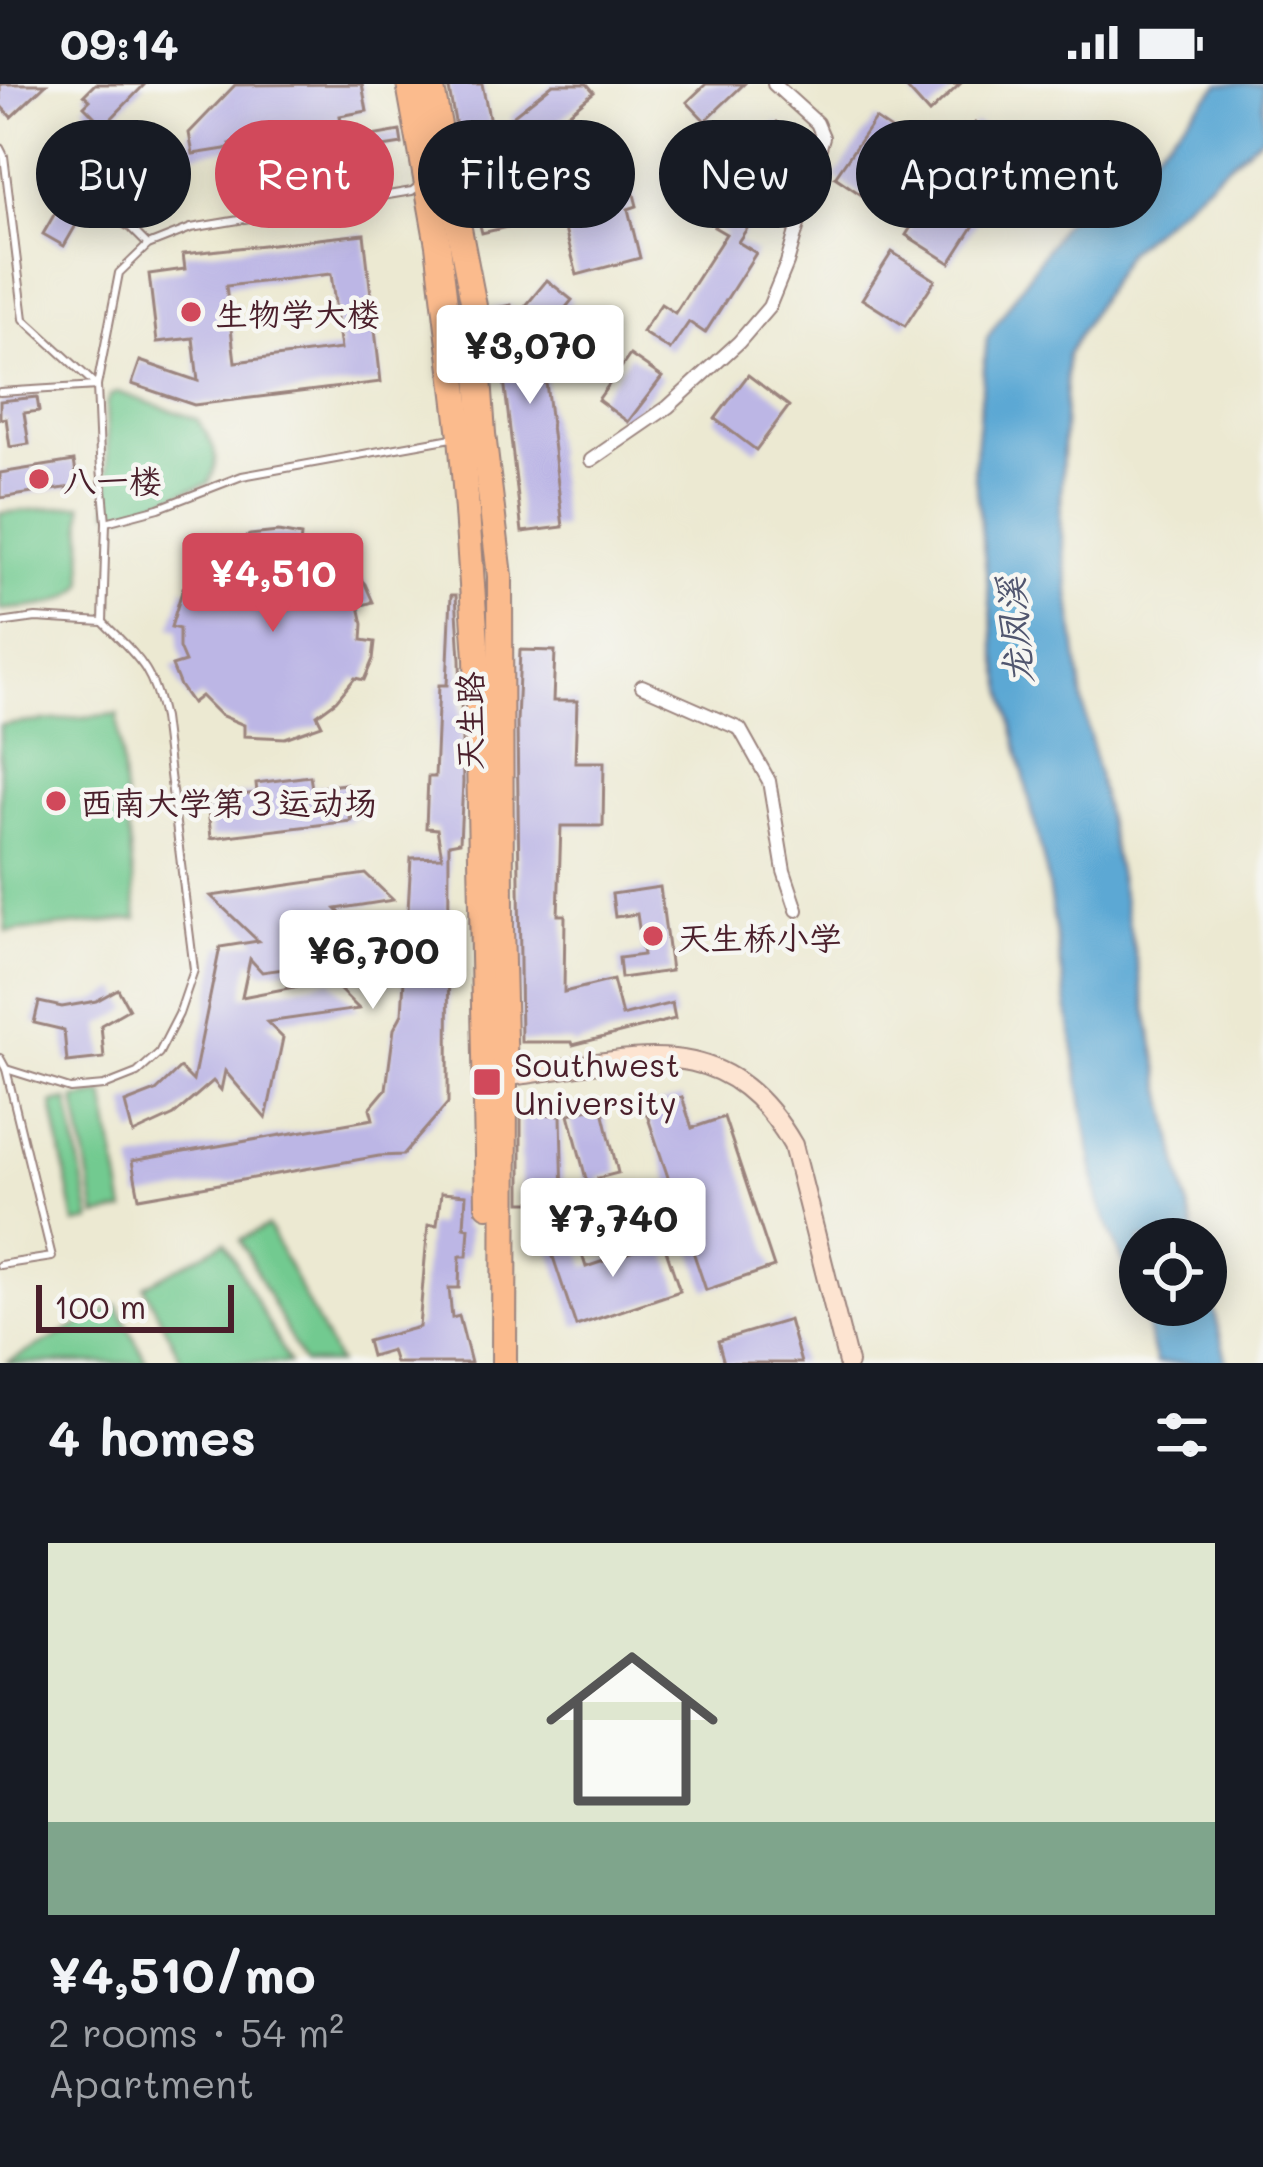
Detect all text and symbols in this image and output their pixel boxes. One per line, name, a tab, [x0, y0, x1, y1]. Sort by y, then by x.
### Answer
text: 09:14	[60, 13, 179, 71]
chip: Buy	[36, 120, 191, 228]
chip: Rent	[215, 120, 394, 228]
chip: Filters	[418, 120, 635, 228]
chip: New	[659, 120, 832, 228]
chip: Apartment	[856, 120, 1162, 228]
place label: 生物学大楼	[215, 291, 380, 334]
marker: 生物学大楼	[178, 299, 204, 325]
pin: ¥3,070	[432, 305, 628, 407]
text: ¥3,070	[464, 318, 596, 369]
place label: 八一楼	[63, 458, 162, 501]
marker: 八一楼	[26, 466, 52, 492]
pin: ¥4,510	[175, 533, 371, 635]
text: ¥4,510	[209, 546, 337, 597]
water label: 龙凤溪	[985, 573, 1041, 687]
street label: 天生路	[447, 672, 490, 771]
place label: 西南大学第３运动场	[80, 780, 377, 823]
marker: 西南大学第３运动场	[43, 788, 69, 814]
pin: ¥6,700	[275, 910, 471, 1012]
place label: 天生桥小学	[677, 915, 842, 958]
text: ¥6,700	[307, 923, 440, 974]
marker: 天生桥小学	[640, 923, 666, 949]
place label: Southwest University	[514, 1042, 680, 1124]
marker: Southwest University	[471, 1066, 503, 1098]
pin: ¥7,740	[515, 1178, 711, 1280]
text: ¥7,740	[548, 1191, 678, 1242]
map controls	[1119, 1218, 1227, 1326]
button: locate	[1119, 1218, 1227, 1326]
scale bar	[36, 1279, 234, 1332]
text: 100 m	[54, 1284, 146, 1327]
text: 4 homes	[48, 1402, 256, 1469]
icon: filters	[1149, 1402, 1215, 1468]
icon: home	[524, 1621, 740, 1837]
text: ¥4,510/mo	[48, 1939, 316, 2006]
text: 2 rooms · 54 m²	[48, 2006, 344, 2057]
text: Apartment	[48, 2057, 254, 2108]

